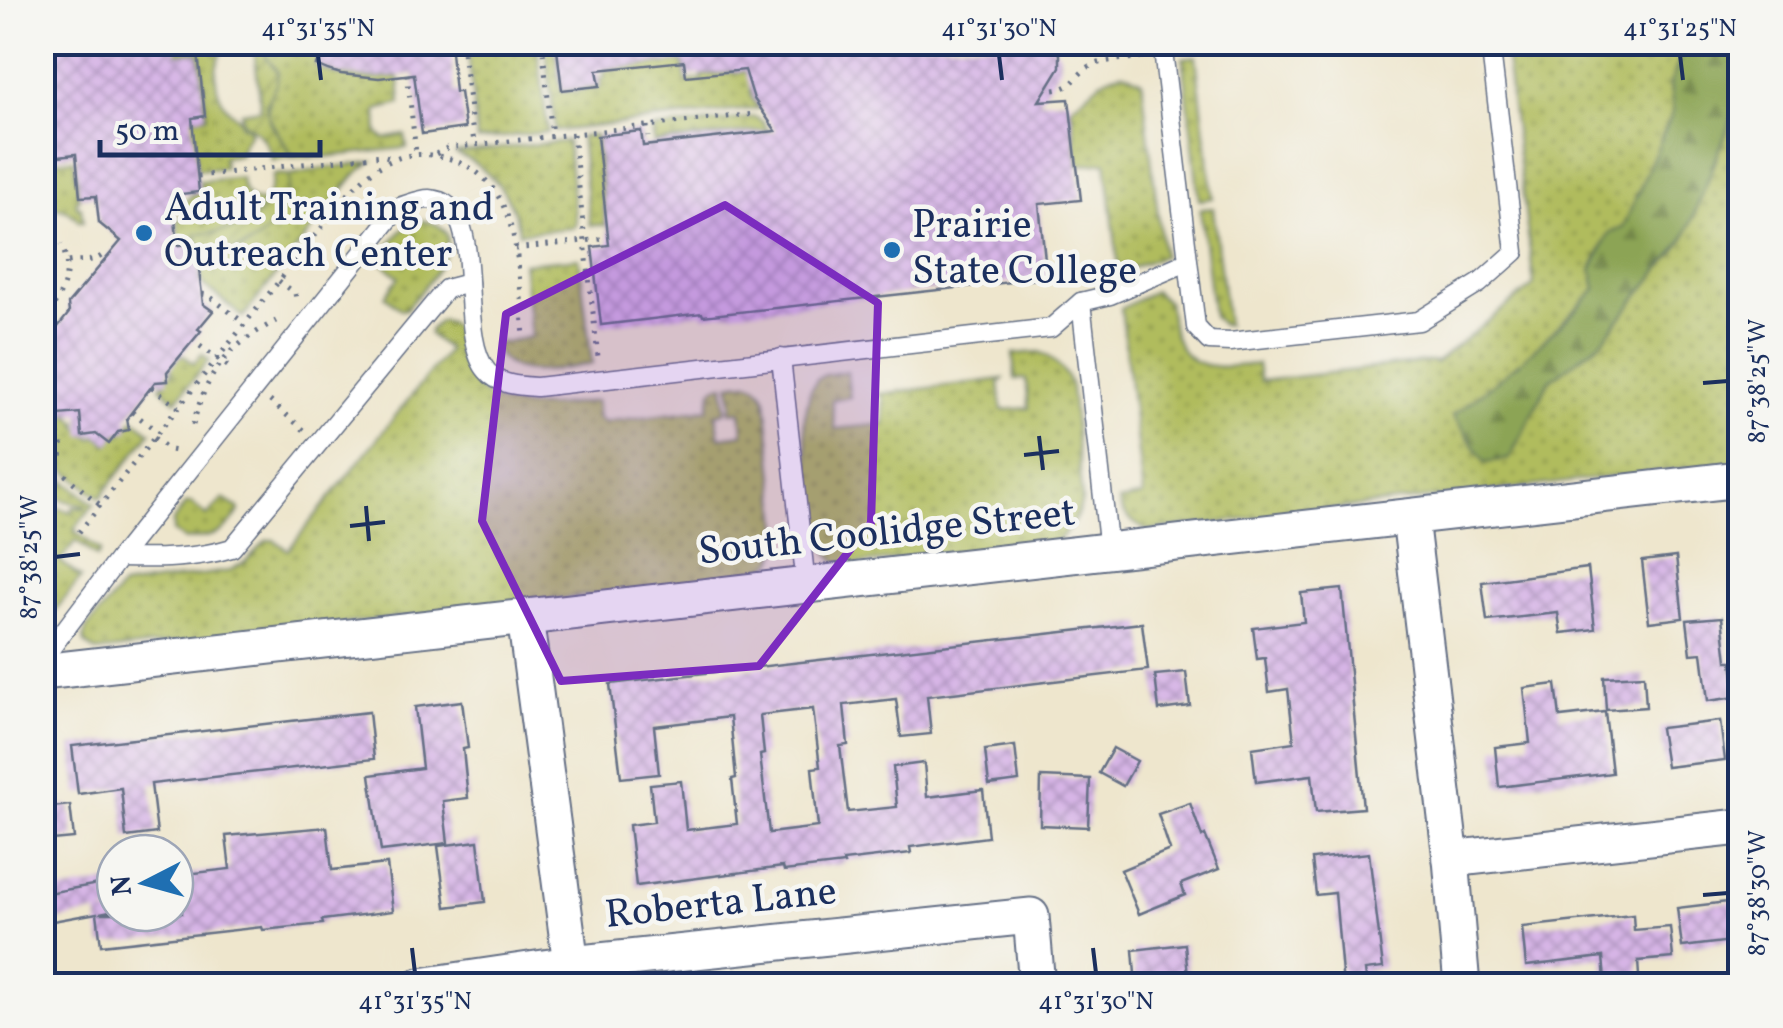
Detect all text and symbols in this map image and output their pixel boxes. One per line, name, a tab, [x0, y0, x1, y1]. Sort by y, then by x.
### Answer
text: 41°31'35"N	[261, 12, 375, 47]
text: 41°31'30"N	[941, 12, 1057, 47]
text: 41°31'25"N	[1623, 12, 1737, 47]
scale bar	[100, 95, 320, 157]
text: 50 m	[115, 111, 179, 153]
place label: Adult Training and Outreach Center	[164, 182, 494, 284]
place label: Prairie State College	[912, 199, 1137, 301]
marker: Adult Training and Outreach Center	[133, 222, 155, 244]
marker: Prairie State College	[881, 239, 903, 261]
text: 87°38'25"W	[1741, 319, 1776, 443]
street label: South Coolidge Street	[696, 486, 1078, 582]
text: 87°38'25"W	[13, 495, 48, 619]
text: 87°38'30"W	[1741, 830, 1776, 956]
north arrow	[95, 833, 195, 933]
street label: Roberta Lane	[603, 865, 839, 945]
text: N	[102, 873, 143, 897]
text: 41°31'35"N	[358, 985, 472, 1020]
text: 41°31'30"N	[1038, 985, 1154, 1020]

